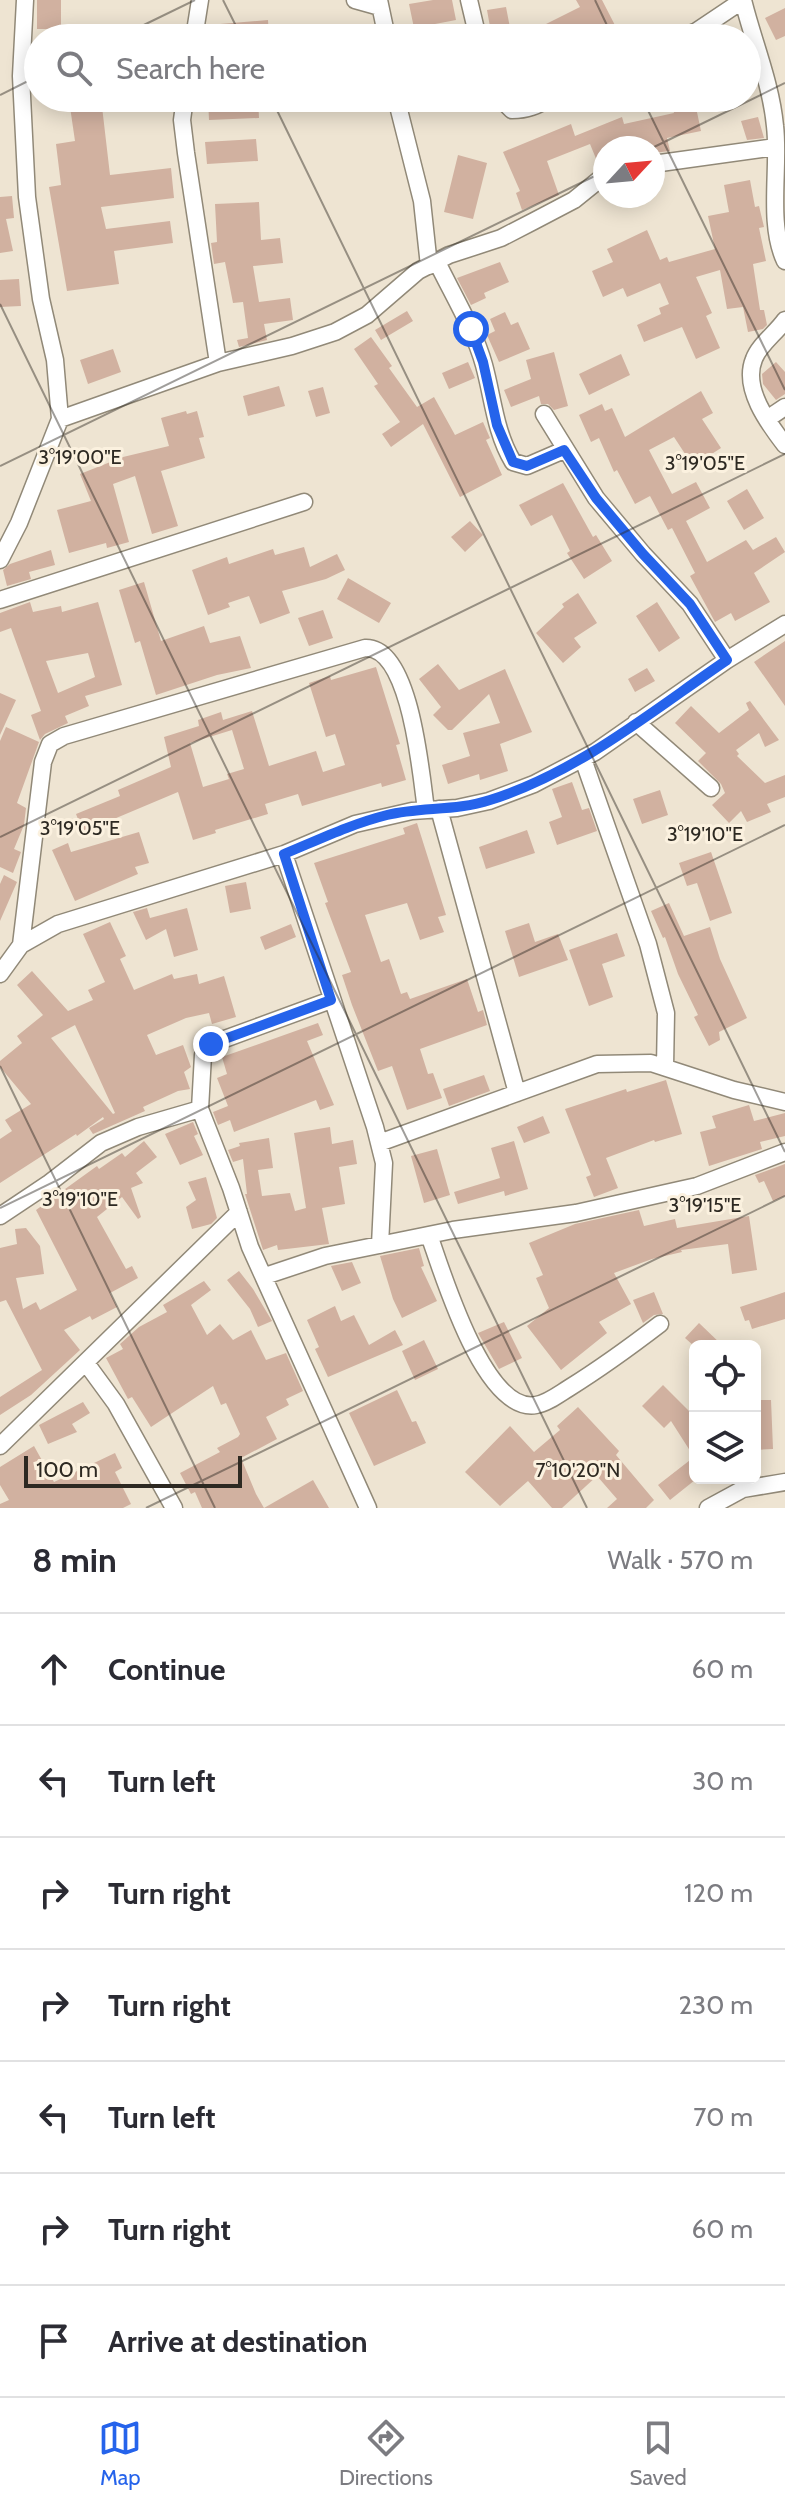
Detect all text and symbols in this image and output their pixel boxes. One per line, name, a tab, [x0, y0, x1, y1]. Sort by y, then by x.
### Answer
search box	[24, 24, 761, 112]
icon: search	[52, 46, 96, 90]
text: Search here	[116, 50, 265, 87]
north arrow	[593, 136, 665, 208]
route start	[453, 311, 489, 347]
text: 3°19'00"E	[38, 445, 122, 469]
text: 3°19'05"E	[665, 451, 745, 475]
text: 3°19'05"E	[40, 816, 120, 840]
text: 3°19'10"E	[667, 822, 743, 846]
route end	[193, 1026, 229, 1062]
text: 3°19'10"E	[42, 1187, 118, 1211]
text: 3°19'15"E	[669, 1193, 741, 1217]
map controls	[689, 1340, 761, 1484]
button: locate	[689, 1340, 761, 1412]
button: layers	[689, 1412, 761, 1484]
scale bar	[24, 1452, 242, 1488]
text: 100 m	[36, 1456, 98, 1483]
text: 7°10'20"N	[536, 1458, 620, 1482]
text: 8 min	[32, 1539, 117, 1581]
text: Walk · 570 m	[608, 1544, 753, 1576]
icon: ahead	[32, 1647, 76, 1691]
text: Continue	[108, 1651, 225, 1688]
text: 60 m	[691, 1653, 753, 1685]
icon: left	[32, 1759, 76, 1803]
text: Turn left	[108, 1763, 216, 1800]
text: 30 m	[692, 1765, 753, 1797]
icon: right	[32, 1871, 76, 1915]
text: Turn right	[108, 1875, 231, 1912]
text: 120 m	[684, 1877, 753, 1909]
icon: right	[32, 1983, 76, 2027]
text: Turn right	[108, 1987, 231, 2024]
text: 230 m	[679, 1989, 753, 2021]
icon: left	[32, 2095, 76, 2139]
text: Turn left	[108, 2099, 216, 2136]
text: 70 m	[693, 2101, 753, 2133]
icon: right	[32, 2207, 76, 2251]
text: Turn right	[108, 2211, 231, 2248]
text: 60 m	[691, 2213, 753, 2245]
icon: arrive	[32, 2319, 76, 2363]
text: Arrive at destination	[108, 2323, 368, 2360]
tab: Map	[98, 2416, 142, 2491]
tab: Directions	[339, 2416, 433, 2491]
tab: Saved	[630, 2416, 687, 2491]

